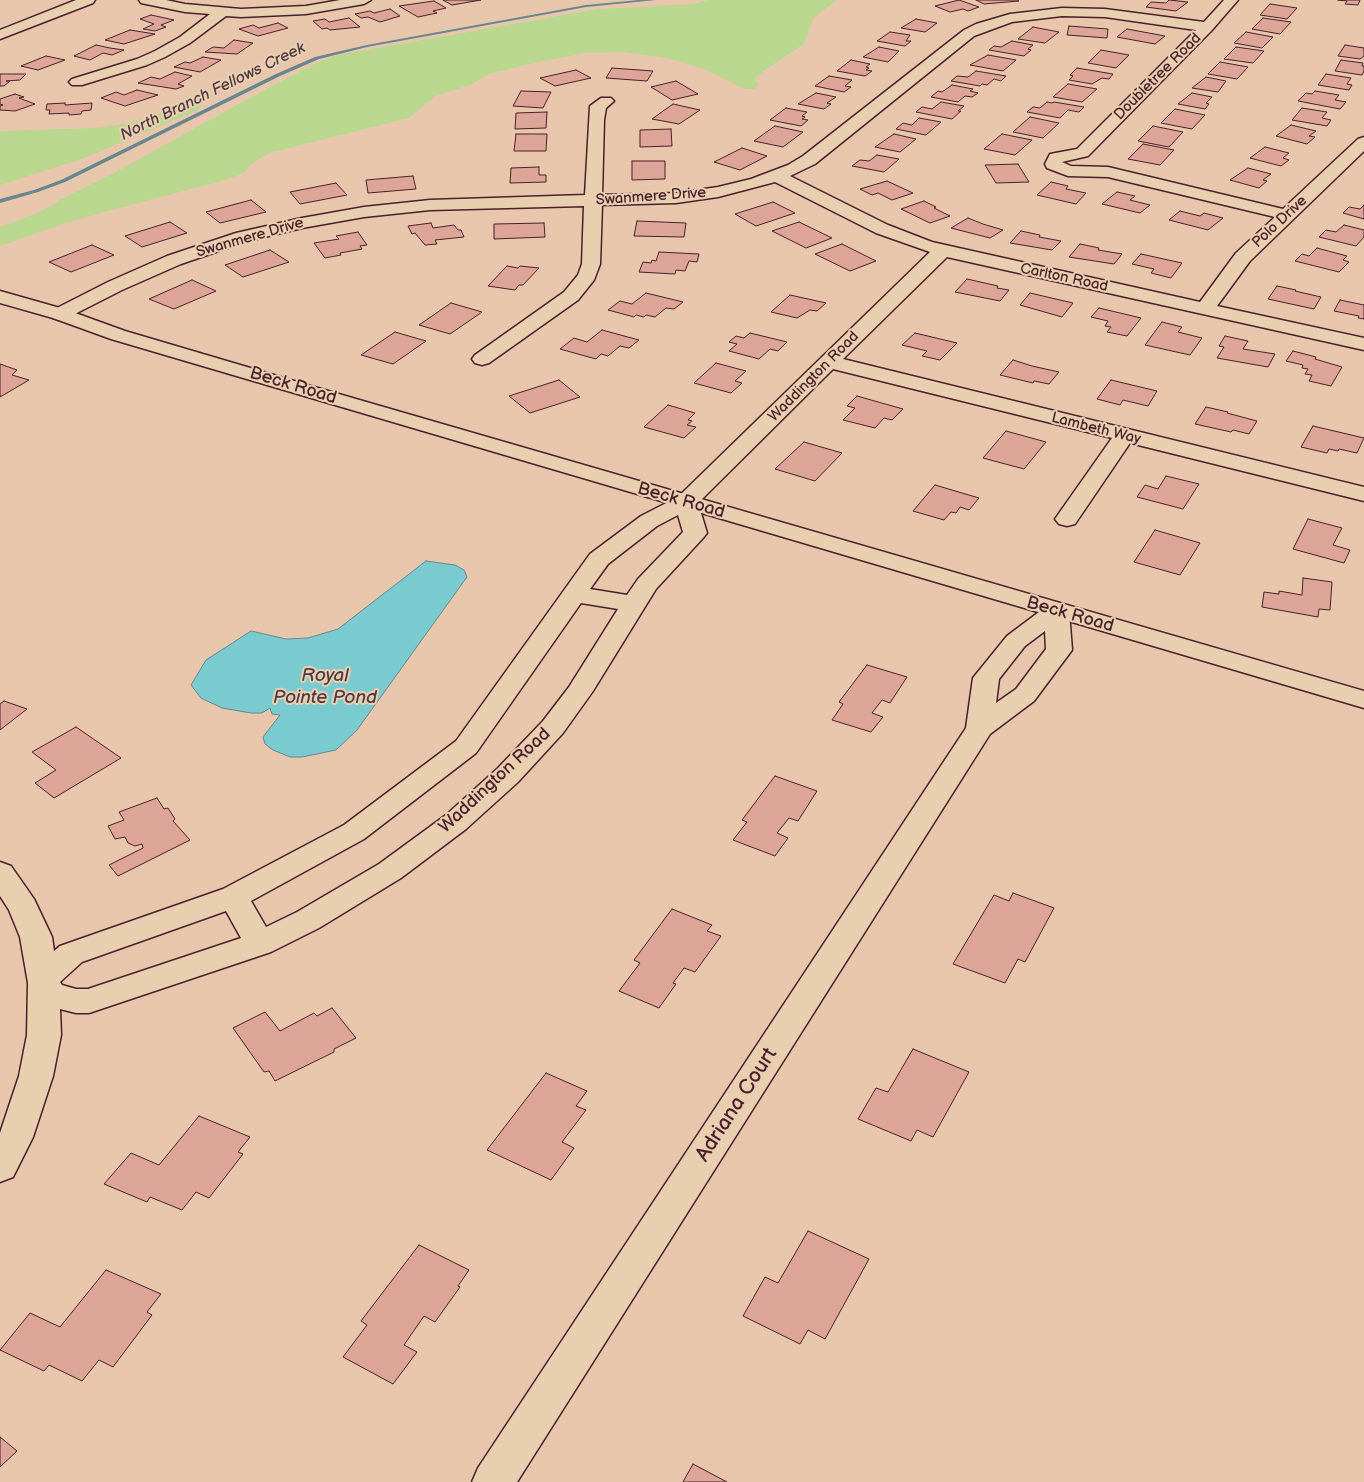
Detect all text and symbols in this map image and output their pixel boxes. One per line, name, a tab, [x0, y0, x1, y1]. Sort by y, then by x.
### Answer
street label: Doubletree Road	[1111, 30, 1205, 124]
water label: North Branch Fellows Creek	[117, 39, 309, 145]
street label: Swanmere Drive	[595, 184, 707, 210]
street label: Polo Drive	[1249, 192, 1311, 252]
street label: Swanmere Drive	[194, 214, 306, 262]
street label: Carlton Road	[1018, 260, 1110, 296]
street label: Waddington Road	[765, 328, 863, 426]
street label: Beck Road	[247, 363, 339, 409]
street label: Lambeth Way	[1049, 409, 1143, 449]
street label: Beck Road	[635, 478, 727, 524]
street label: Beck Road	[1024, 592, 1116, 638]
water label: Royal Pointe Pond	[273, 665, 377, 709]
street label: Waddington Road	[435, 724, 555, 838]
street label: Adriana Court	[691, 1043, 783, 1167]

